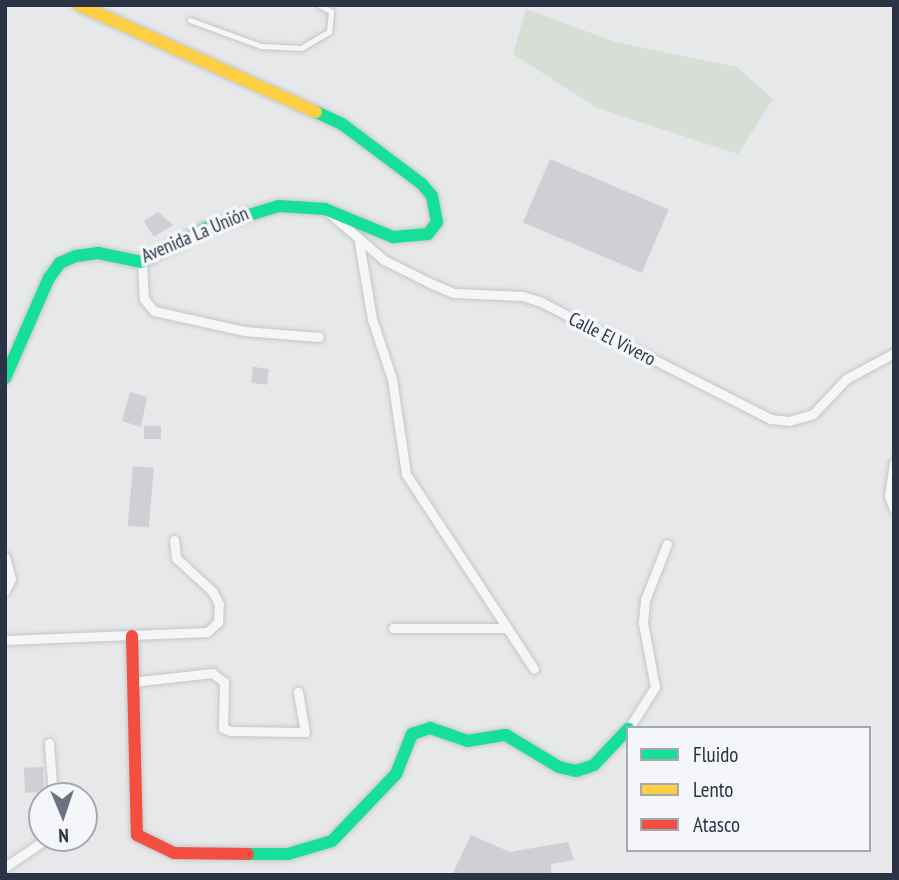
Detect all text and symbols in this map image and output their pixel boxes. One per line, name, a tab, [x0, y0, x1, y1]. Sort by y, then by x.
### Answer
street label: Avenida La Unión	[138, 202, 252, 268]
street label: Calle El Vivero	[565, 307, 659, 371]
legend	[626, 726, 871, 852]
text: Fluido	[693, 741, 738, 768]
text: Lento	[693, 776, 733, 803]
north arrow	[28, 782, 98, 852]
text: Atasco	[693, 811, 740, 838]
text: N	[58, 824, 69, 848]

